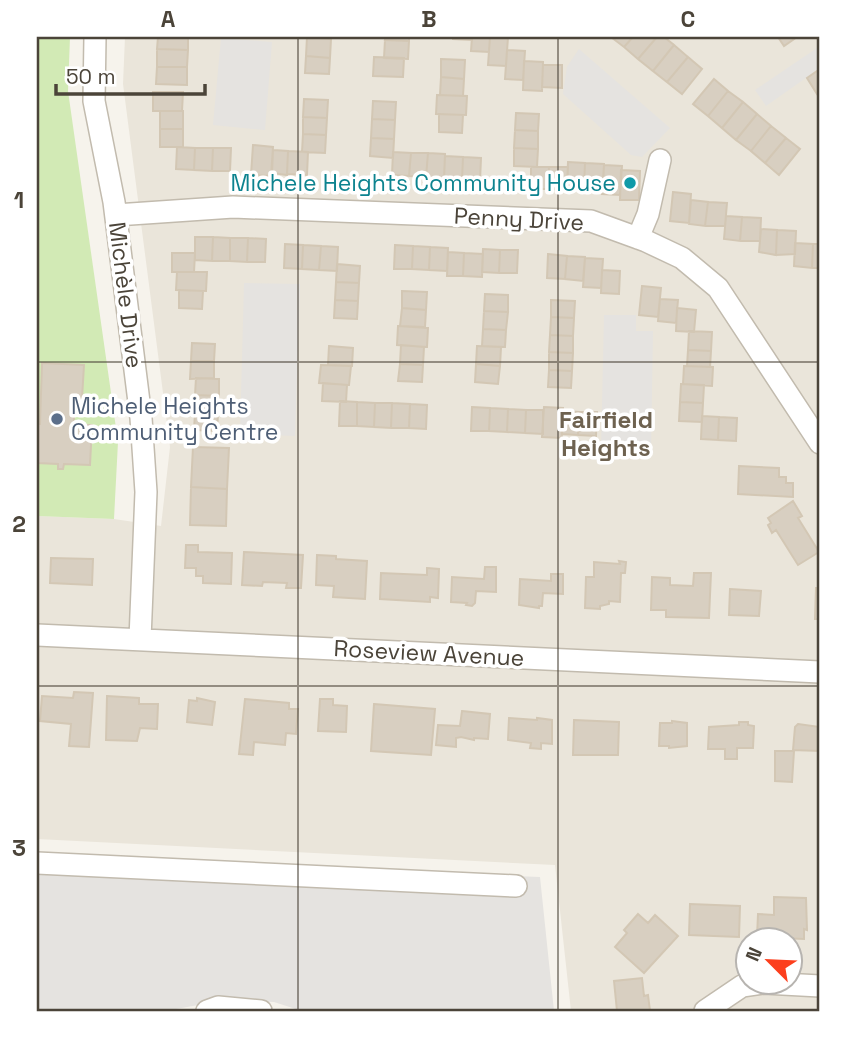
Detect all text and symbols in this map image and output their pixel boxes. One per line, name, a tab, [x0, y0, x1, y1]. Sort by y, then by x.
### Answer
text: A	[161, 4, 176, 34]
text: B	[421, 4, 437, 34]
text: C	[681, 4, 695, 34]
scale bar	[56, 52, 205, 96]
text: 50 m	[66, 63, 116, 90]
place label: Michele Heights Community House	[230, 168, 616, 198]
marker: Michele Heights Community House	[622, 175, 638, 191]
text: 1	[14, 185, 24, 215]
street label: Penny Drive	[453, 201, 585, 237]
street label: Michèle Drive	[102, 220, 150, 370]
place label: Michele Heights Community Centre	[71, 391, 278, 447]
district label: Fairfield Heights	[559, 404, 653, 463]
marker: Michele Heights Community Centre	[49, 411, 65, 427]
text: 2	[12, 509, 26, 539]
street label: Roseview Avenue	[333, 633, 525, 673]
text: 3	[12, 833, 26, 863]
north arrow	[734, 926, 804, 996]
text: N	[740, 943, 768, 965]

